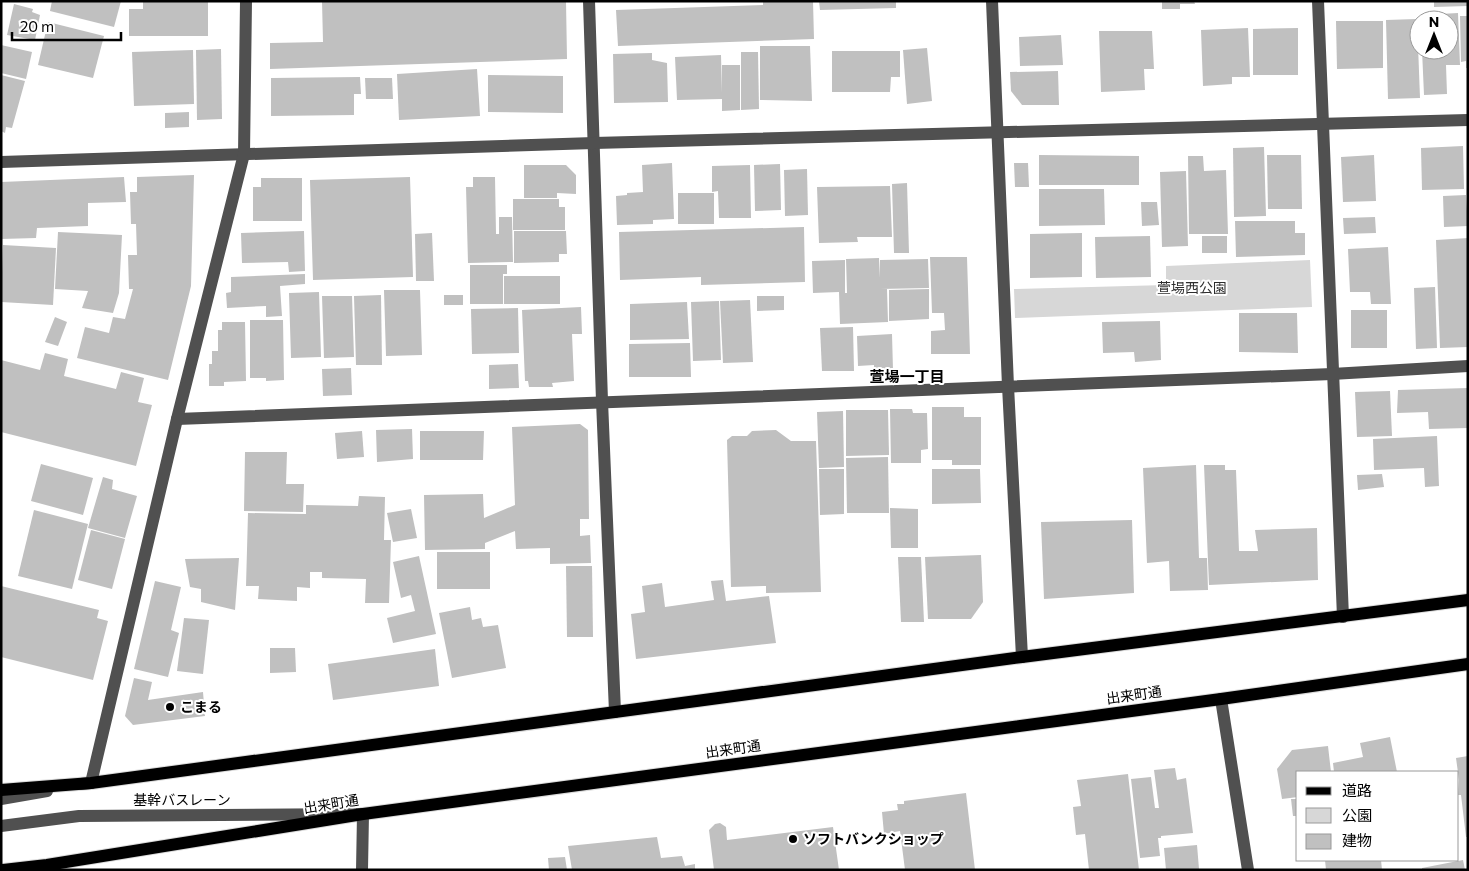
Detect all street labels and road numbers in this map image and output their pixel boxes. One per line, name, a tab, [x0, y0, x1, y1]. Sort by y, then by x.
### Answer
street label: 出来町通	[1105, 682, 1163, 707]
street label: 出来町通	[704, 736, 762, 761]
street label: 基幹バスレーン	[133, 791, 231, 808]
street label: 出来町通	[302, 791, 360, 816]

